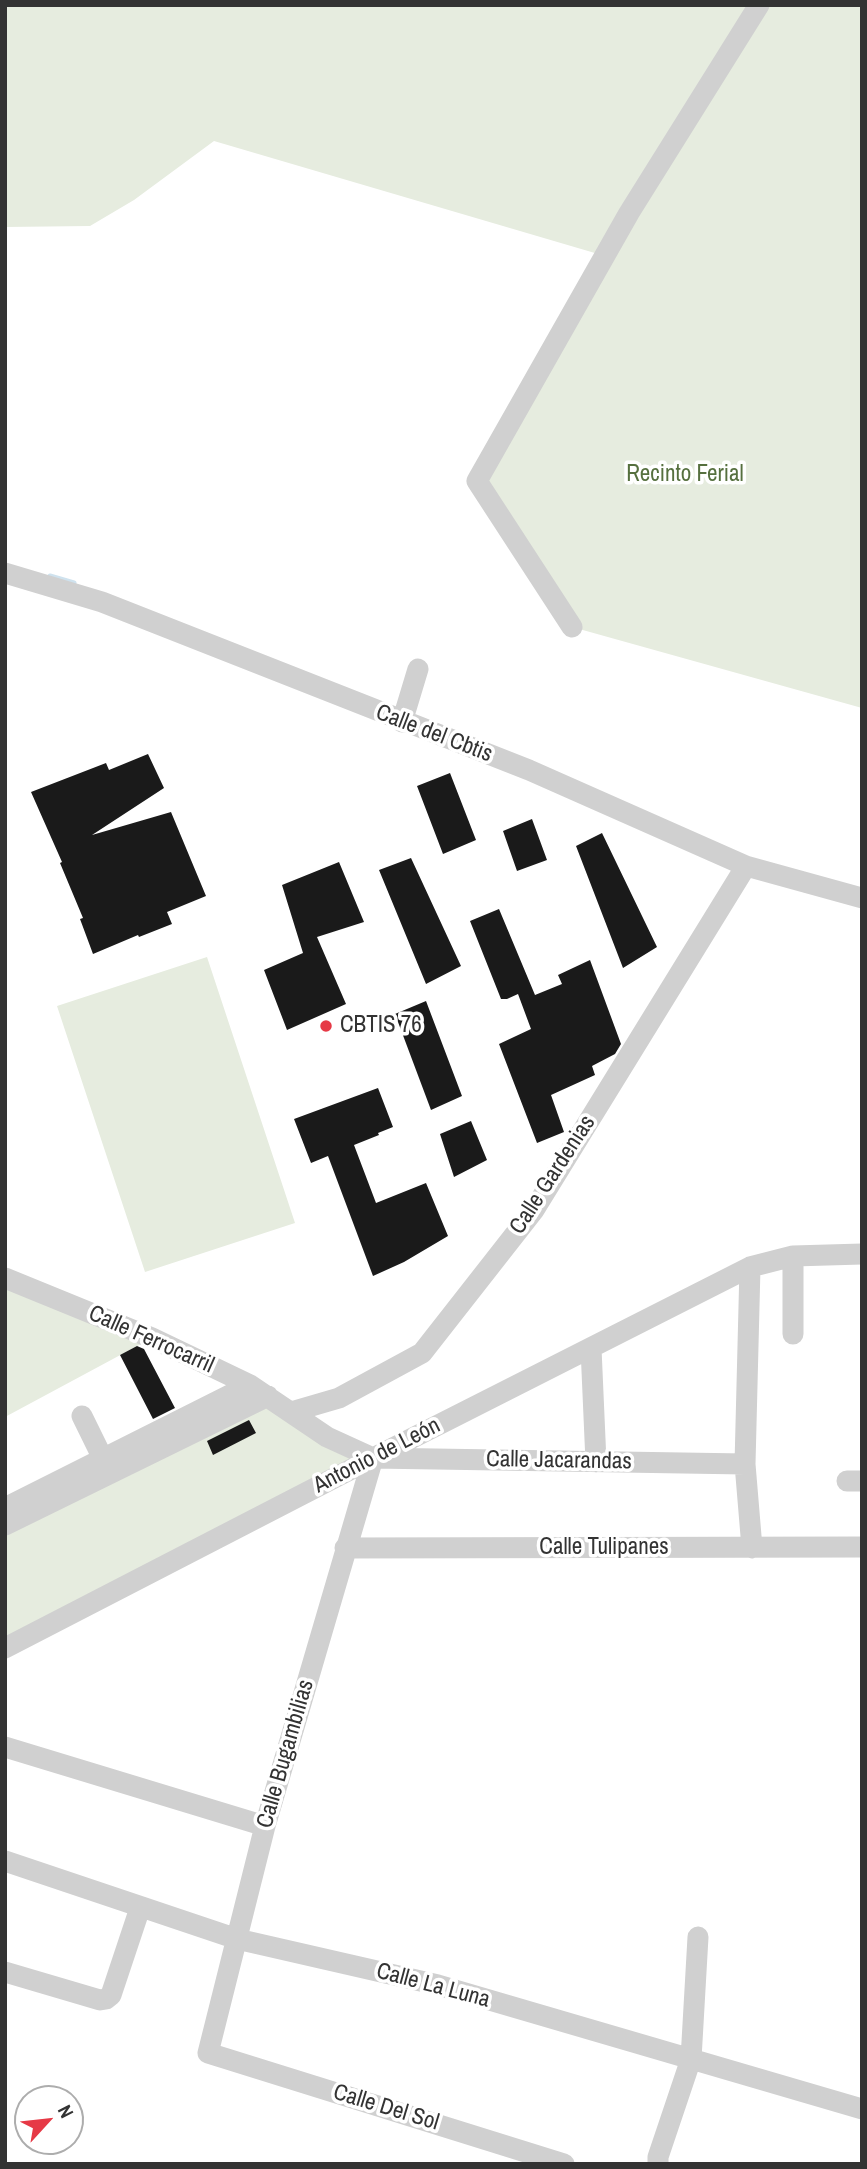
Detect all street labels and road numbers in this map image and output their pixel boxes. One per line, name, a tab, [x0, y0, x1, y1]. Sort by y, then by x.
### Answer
street label: Calle del Cbtis	[372, 699, 496, 769]
street label: Calle Gardenias	[504, 1110, 602, 1240]
street label: Calle Ferrocarril	[84, 1300, 218, 1380]
street label: Antonio de León	[309, 1412, 445, 1500]
street label: Calle Jacarandas	[486, 1446, 632, 1476]
street label: Calle Tulipanes	[539, 1534, 669, 1562]
street label: Calle Bugambilias	[252, 1677, 320, 1831]
street label: Calle La Luna	[373, 1958, 493, 2014]
street label: Calle Del Sol	[330, 2079, 442, 2137]

